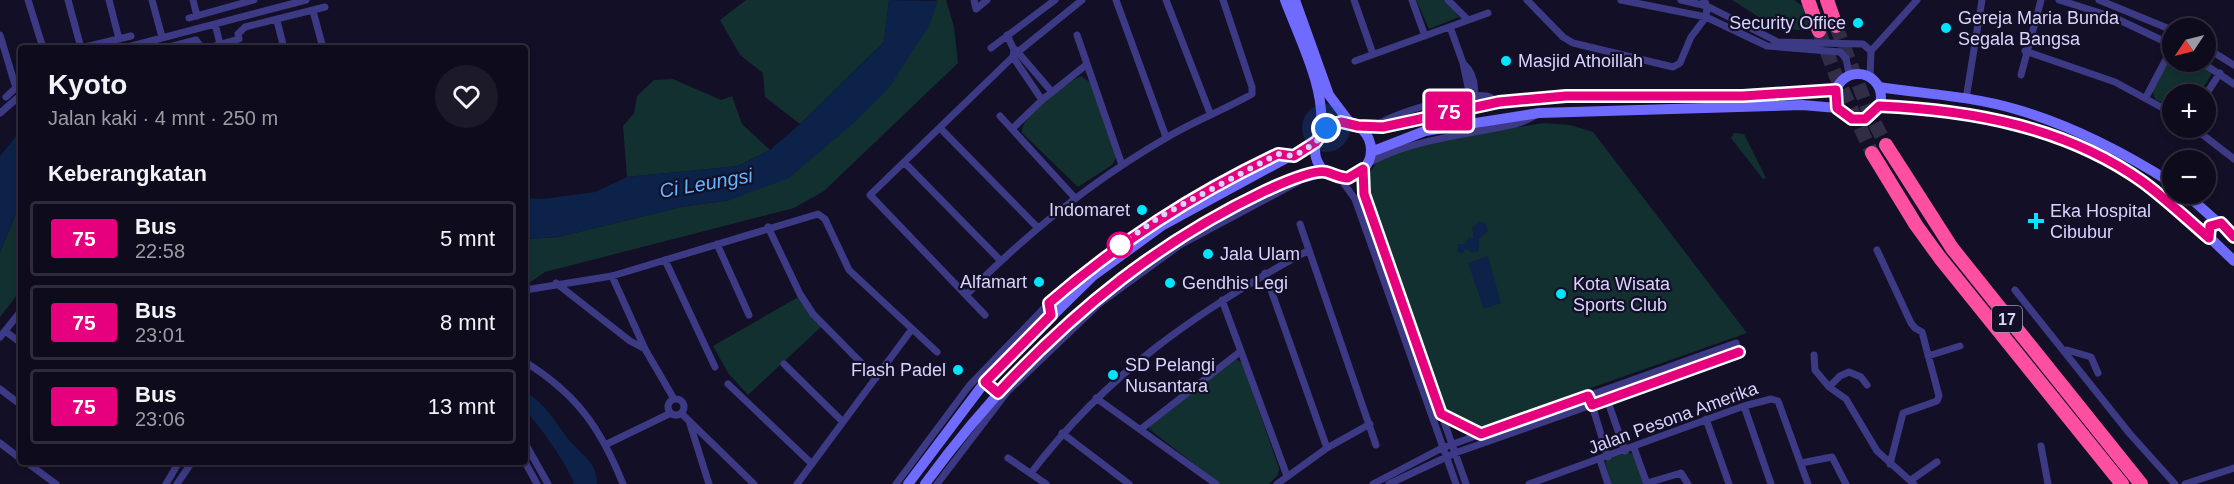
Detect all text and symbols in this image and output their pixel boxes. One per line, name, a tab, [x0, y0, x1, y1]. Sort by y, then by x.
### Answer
place label: Gereja Maria Bunda Segala Bangsa	[1958, 8, 2120, 49]
place label: Security Office	[1729, 13, 1846, 33]
marker: Security Office	[1851, 16, 1865, 30]
north arrow	[2162, 18, 2216, 72]
map controls	[2162, 18, 2216, 204]
marker: Gereja Maria Bunda Segala Bangsa	[1939, 21, 1953, 35]
place label: Masjid Athoillah	[1518, 51, 1643, 71]
marker: Masjid Athoillah	[1499, 54, 1513, 68]
button: heart	[435, 65, 498, 128]
text: Kyoto	[48, 69, 127, 100]
button: +	[2162, 84, 2216, 138]
line badge: 75	[1422, 92, 1476, 130]
text: 75	[1437, 100, 1461, 123]
text: Jalan kaki · 4 mnt · 250 m	[48, 107, 278, 129]
your location	[1311, 113, 1341, 143]
button: −	[2162, 150, 2216, 204]
text: Keberangkatan	[48, 161, 207, 186]
water label: Ci Leungsi	[658, 164, 755, 202]
place label: Indomaret	[1049, 200, 1130, 220]
place label: Eka Hospital Cibubur	[2050, 201, 2151, 242]
marker: Indomaret	[1135, 203, 1149, 217]
marker: Eka Hospital Cibubur	[2027, 212, 2045, 230]
text: Bus	[135, 214, 177, 239]
text: 5 mnt	[440, 226, 495, 251]
text: 75	[72, 227, 96, 250]
unlabelled marker	[1107, 232, 1133, 258]
text: 22:58	[135, 240, 185, 262]
place label: Jala Ulam	[1220, 244, 1300, 264]
marker: Jala Ulam	[1201, 247, 1215, 261]
place label: Alfamart	[960, 272, 1027, 292]
place label: Gendhis Legi	[1182, 273, 1288, 293]
place label: Kota Wisata Sports Club	[1573, 274, 1671, 315]
marker: Alfamart	[1032, 275, 1046, 289]
marker: Gendhis Legi	[1163, 276, 1177, 290]
marker: Kota Wisata Sports Club	[1554, 287, 1568, 301]
text: Bus	[135, 298, 177, 323]
road number: 17	[1992, 306, 2022, 332]
text: 8 mnt	[440, 310, 495, 335]
text: 75	[72, 311, 96, 334]
text: 23:01	[135, 324, 185, 346]
place label: SD Pelangi Nusantara	[1125, 355, 1215, 396]
place label: Flash Padel	[851, 360, 946, 380]
marker: Flash Padel	[951, 363, 965, 377]
marker: SD Pelangi Nusantara	[1106, 368, 1120, 382]
street label: Jalan Pesona Amerika	[1585, 378, 1761, 458]
text: Bus	[135, 382, 177, 407]
text: 13 mnt	[428, 394, 495, 419]
text: 75	[72, 395, 96, 418]
text: 23:06	[135, 408, 185, 430]

